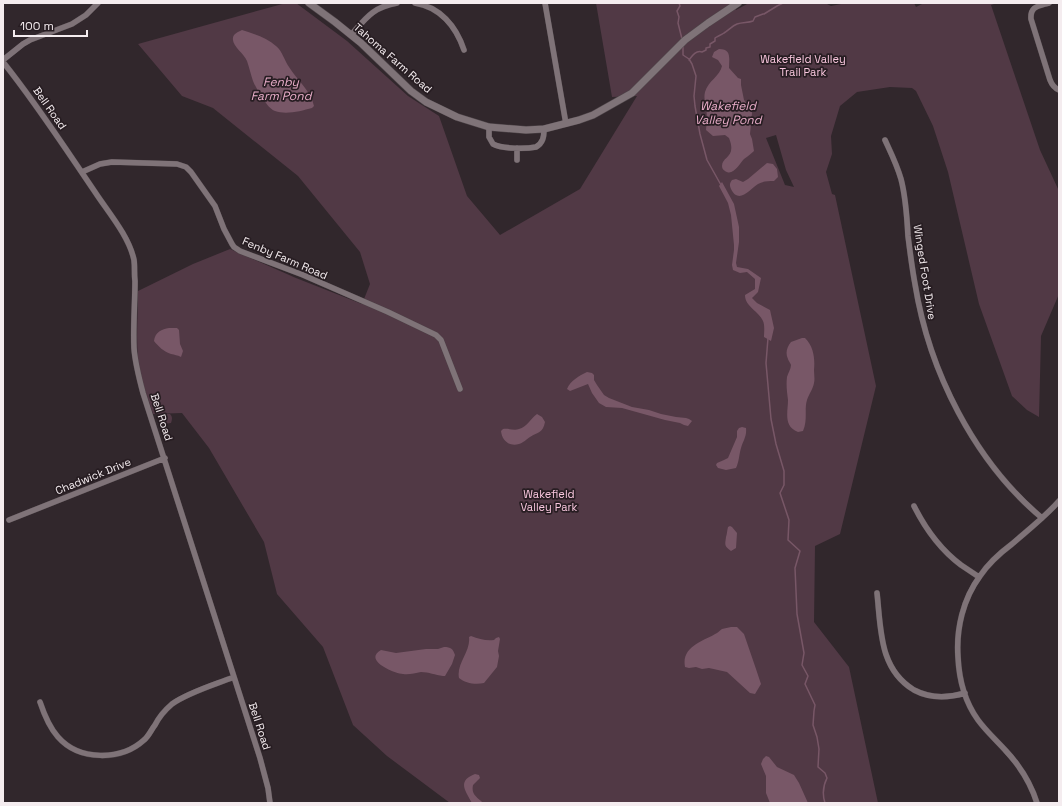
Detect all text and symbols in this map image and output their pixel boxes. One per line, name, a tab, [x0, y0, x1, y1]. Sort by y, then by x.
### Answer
scale bar	[14, 12, 87, 38]
text: 100 m	[20, 18, 54, 34]
street label: Tahoma Farm Road	[351, 20, 435, 96]
park label: Wakefield Valley Trail Park	[760, 52, 846, 79]
water label: Fenby Farm Pond	[251, 74, 313, 104]
street label: Bell Road	[30, 84, 70, 132]
water label: Wakefield Valley Pond	[695, 98, 763, 128]
street label: Winged Foot Drive	[911, 223, 939, 321]
street label: Fenby Farm Road	[240, 234, 330, 282]
street label: Bell Road	[148, 392, 176, 442]
street label: Chadwick Drive	[53, 454, 133, 498]
park label: Wakefield Valley Park	[520, 487, 578, 514]
street label: Bell Road	[246, 701, 274, 751]

